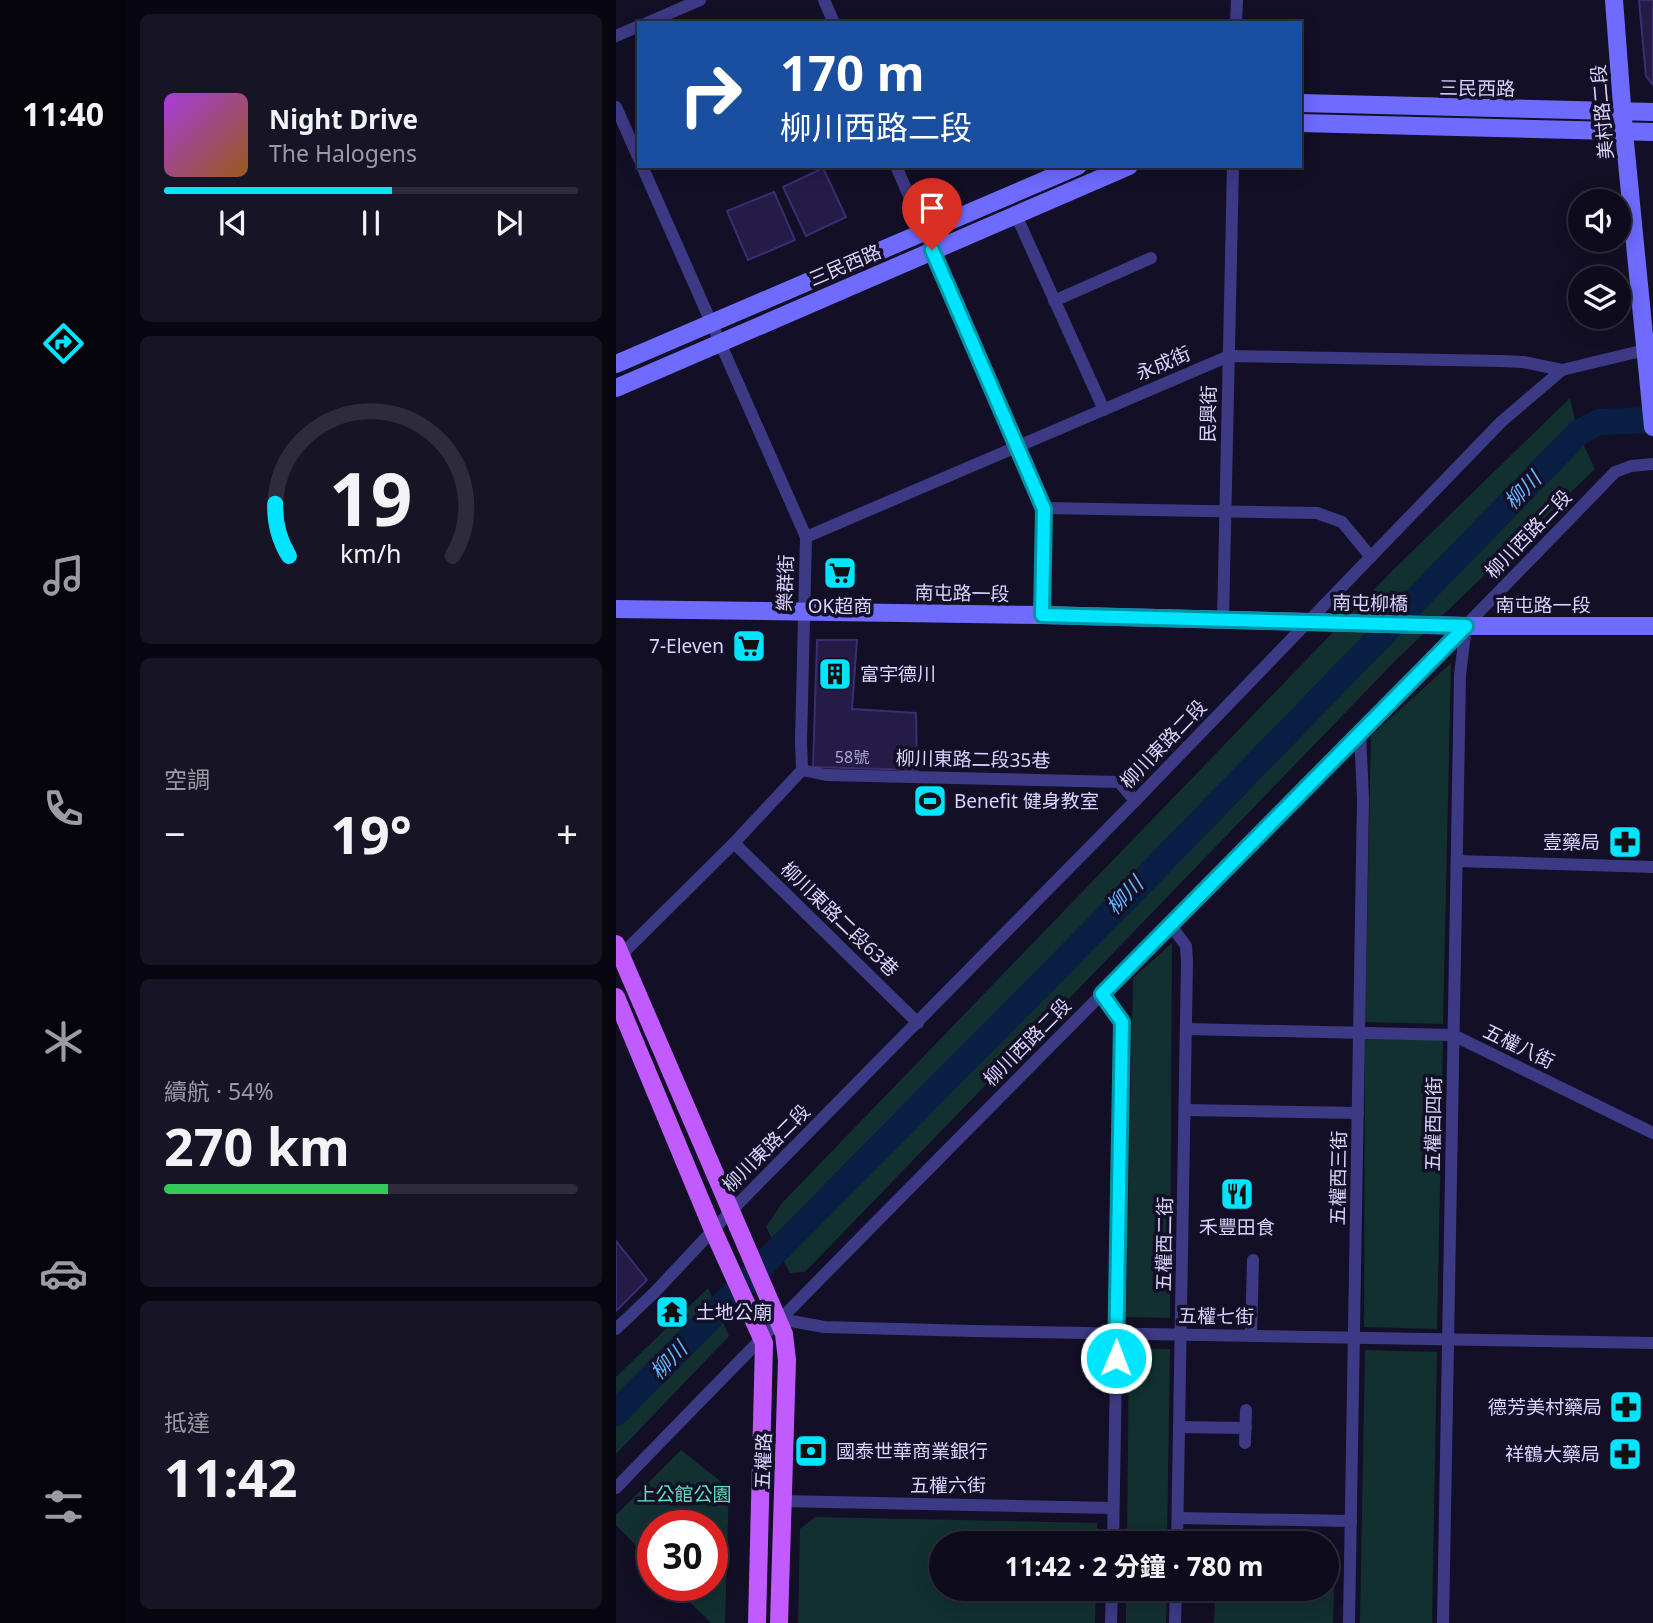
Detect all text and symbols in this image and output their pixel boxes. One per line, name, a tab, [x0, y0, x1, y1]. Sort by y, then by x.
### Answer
text: 170 m	[780, 39, 925, 105]
icon: right	[665, 49, 756, 140]
street label: 美村路二段	[1585, 64, 1619, 160]
street label: 三民西路	[1439, 74, 1515, 102]
text: 11:40	[22, 92, 104, 135]
text: Night Drive	[269, 101, 418, 137]
text: 柳川西路二段	[780, 105, 972, 148]
text: The Halogens	[269, 137, 417, 169]
pin	[902, 178, 962, 250]
icon: arrive	[913, 189, 951, 227]
map controls	[1568, 189, 1631, 329]
button: sound	[1568, 189, 1631, 252]
icon: previous	[214, 204, 252, 242]
icon: pause	[352, 204, 390, 242]
icon: next	[490, 204, 528, 242]
street label: 三民西路	[805, 238, 885, 292]
button: layers	[1568, 266, 1631, 329]
icon: directions	[39, 319, 88, 368]
street label: 永成街	[1132, 340, 1194, 386]
street label: 民興街	[1195, 385, 1221, 443]
text: 19	[329, 448, 413, 547]
water label: 柳川	[1497, 464, 1548, 515]
street label: 柳川西路二段	[1479, 484, 1577, 584]
text: km/h	[340, 535, 402, 569]
icon: music	[39, 551, 88, 600]
street label: 樂群街	[771, 554, 799, 612]
supermarket icon: OK超商	[821, 554, 859, 592]
street label: 南屯路一段	[914, 579, 1010, 607]
street label: 南屯柳橋	[1332, 589, 1408, 617]
street label: 南屯路一段	[1495, 592, 1591, 618]
place label: OK超商	[808, 593, 872, 619]
supermarket icon: 7-Eleven	[730, 627, 768, 665]
place label: 7-Eleven	[649, 633, 724, 659]
building icon: 富宇德川	[816, 655, 854, 693]
place label: 富宇德川	[860, 661, 936, 687]
street label: 柳川東路二段	[1114, 694, 1212, 794]
street label: 柳川東路二段35巷	[895, 745, 1051, 773]
house number: 58號	[835, 746, 869, 768]
text: 空調	[164, 763, 210, 795]
sports icon: Benefit 健身教室	[911, 782, 949, 820]
icon: phone	[39, 784, 88, 833]
place label: Benefit 健身教室	[954, 788, 1099, 814]
text: 19°	[330, 798, 412, 869]
text: −	[164, 807, 186, 859]
text: +	[556, 807, 578, 859]
pharmacy icon: 壹藥局	[1606, 823, 1644, 861]
place label: 壹藥局	[1543, 829, 1600, 855]
street label: 柳川東路二段63巷	[775, 856, 905, 982]
water label: 柳川	[1099, 869, 1150, 920]
street label: 柳川西路二段	[977, 992, 1077, 1092]
icon: climate	[39, 1017, 88, 1066]
street label: 五權八街	[1479, 1018, 1559, 1074]
text: 續航 · 54%	[164, 1075, 274, 1107]
street label: 五權西四街	[1419, 1076, 1447, 1172]
street label: 柳川東路二段	[716, 1098, 816, 1198]
text: 270 km	[164, 1110, 350, 1181]
street label: 五權西三街	[1324, 1130, 1352, 1226]
restaurant icon: 禾豐田食	[1218, 1175, 1256, 1213]
street label: 五權西二街	[1150, 1196, 1178, 1292]
place label: 禾豐田食	[1199, 1214, 1275, 1240]
icon: car	[39, 1249, 88, 1298]
temple icon: 土地公廟	[653, 1293, 691, 1331]
place label: 土地公廟	[696, 1299, 772, 1325]
street label: 五權七街	[1178, 1302, 1254, 1330]
position arrow	[1079, 1321, 1153, 1395]
water label: 柳川	[643, 1334, 694, 1385]
pharmacy icon: 德芳美村藥局	[1607, 1388, 1645, 1426]
place label: 德芳美村藥局	[1488, 1394, 1602, 1420]
text: 抵達	[164, 1406, 210, 1438]
street label: 五權路	[749, 1432, 777, 1490]
bank icon: 國泰世華商業銀行	[792, 1432, 830, 1470]
pharmacy icon: 祥鶴大藥局	[1606, 1435, 1644, 1473]
place label: 國泰世華商業銀行	[836, 1438, 988, 1464]
text: 11:42	[164, 1441, 298, 1512]
place label: 祥鶴大藥局	[1505, 1441, 1600, 1467]
street label: 五權六街	[910, 1472, 986, 1498]
park label: 上公館公園	[636, 1481, 732, 1507]
icon: filters	[39, 1482, 88, 1531]
speed limit sign: 30	[637, 1510, 728, 1601]
text: 11:42 · 2 分鐘 · 780 m	[1005, 1548, 1263, 1584]

